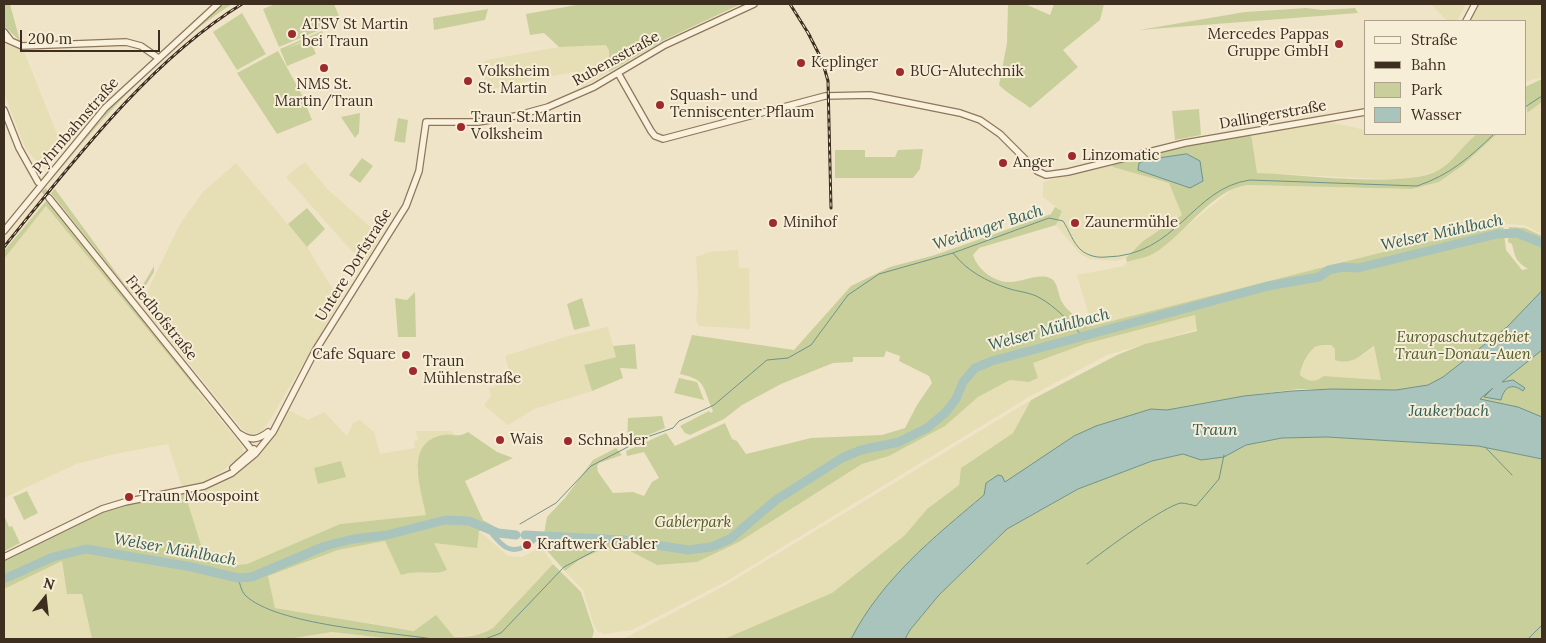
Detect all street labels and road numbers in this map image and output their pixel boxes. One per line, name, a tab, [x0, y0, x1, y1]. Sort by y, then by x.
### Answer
street label: Rubensstraße	[569, 28, 663, 90]
street label: Pyhrnbahnstraße	[29, 74, 123, 178]
street label: Dallingerstraße	[1218, 97, 1328, 133]
street label: Untere Dorfstraße	[312, 205, 396, 325]
street label: Friedhofstraße	[121, 272, 201, 364]

